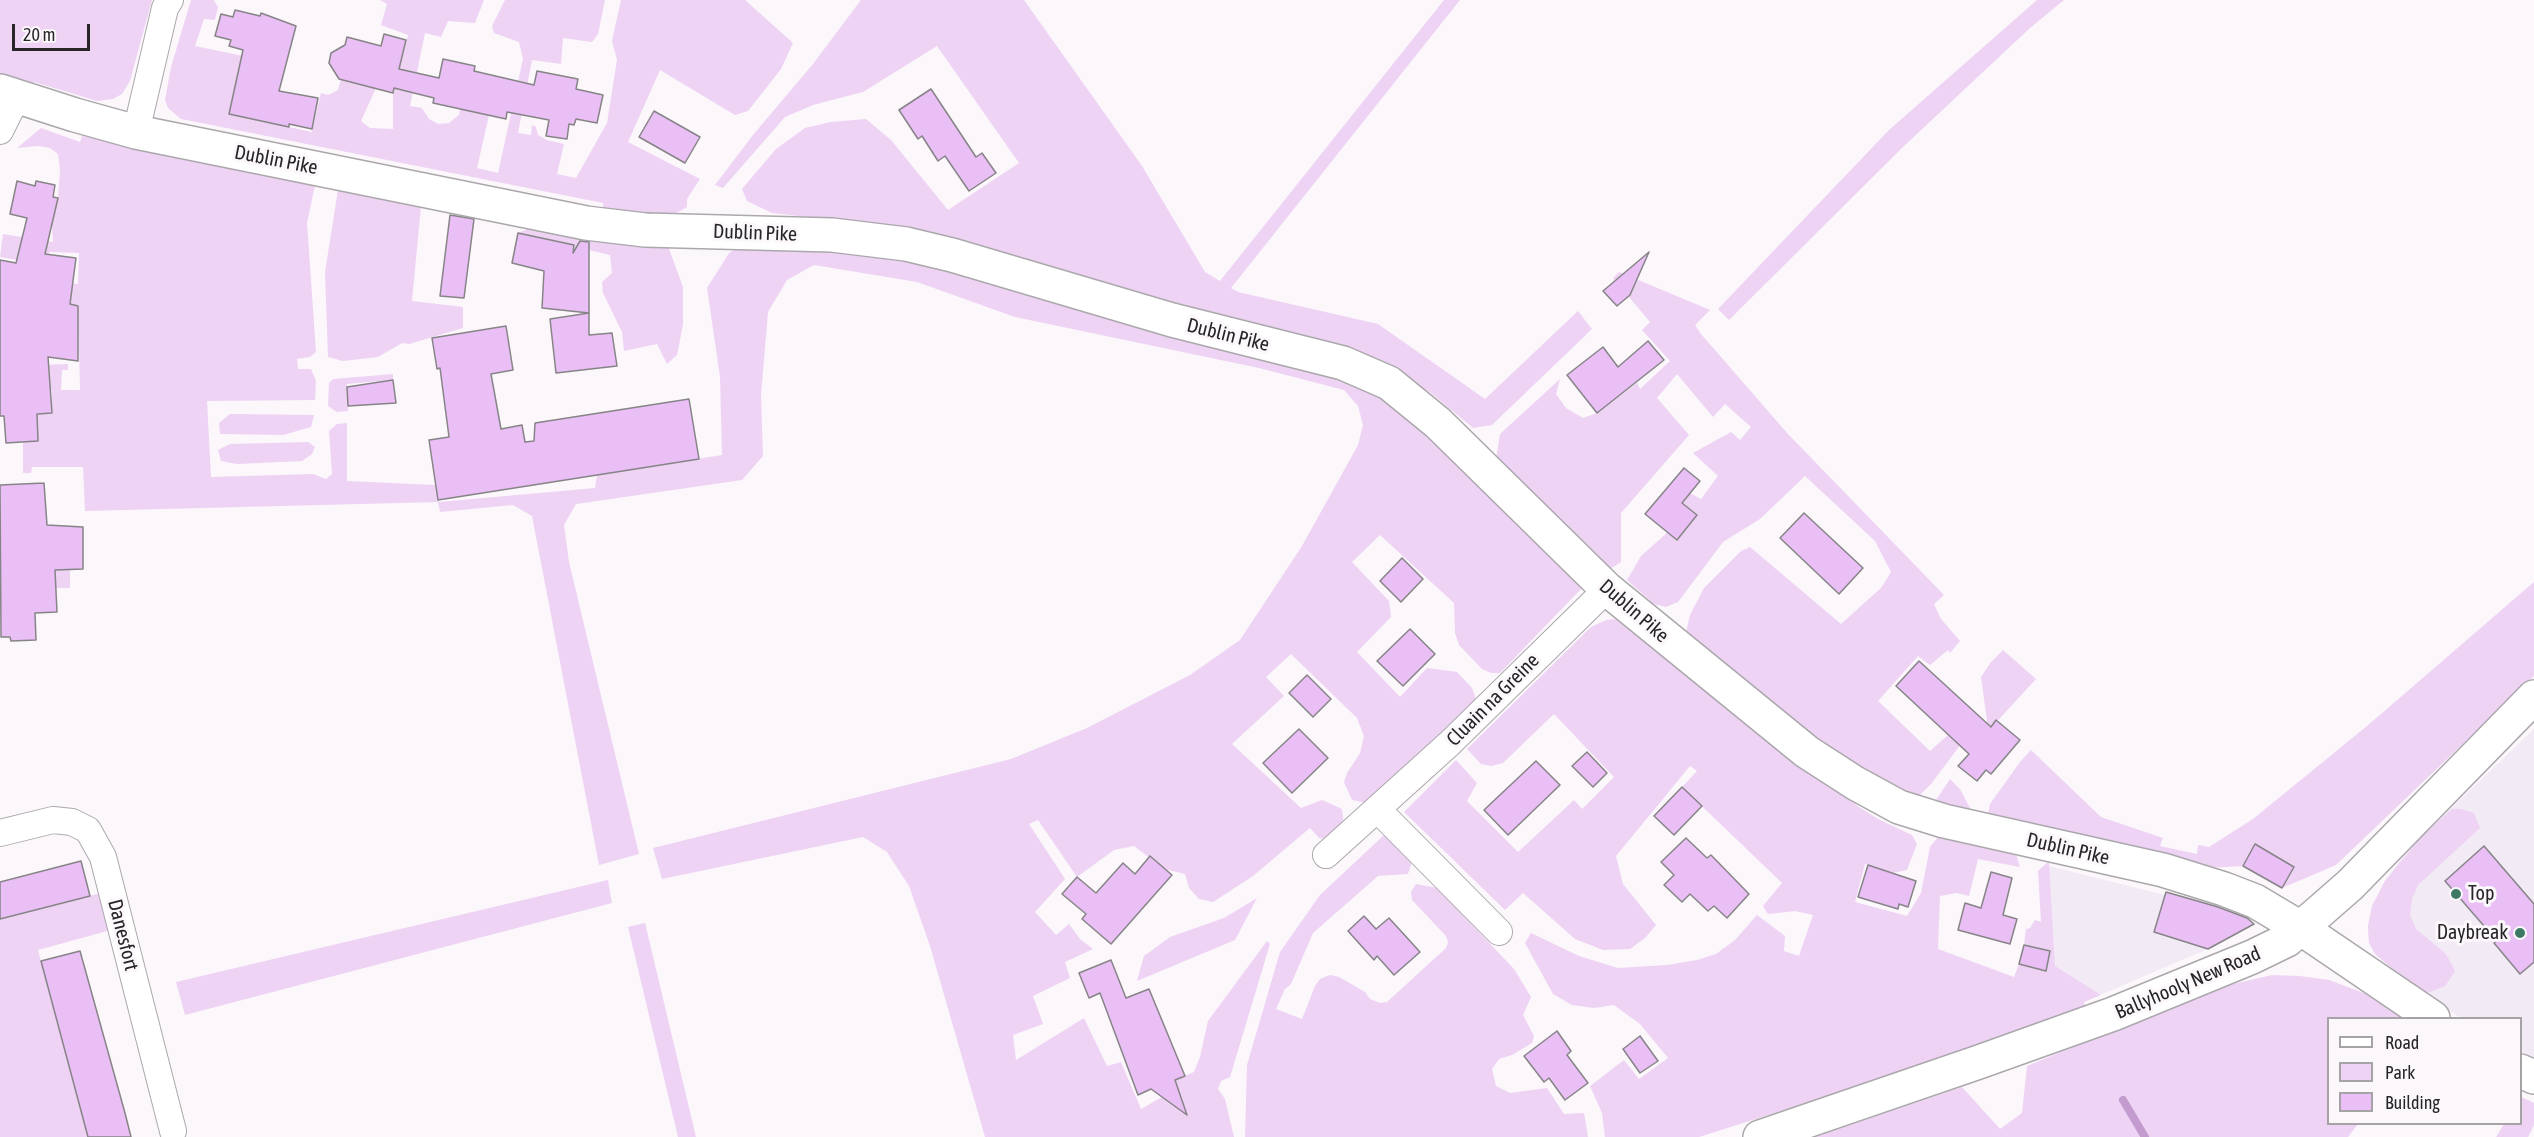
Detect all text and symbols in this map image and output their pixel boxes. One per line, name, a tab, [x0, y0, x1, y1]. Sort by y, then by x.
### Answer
scale bar	[15, 12, 93, 50]
text: 20 m	[23, 24, 55, 45]
street label: Dublin Pike	[232, 140, 320, 180]
street label: Dublin Pike	[713, 220, 797, 246]
street label: Dublin Pike	[1184, 313, 1272, 357]
street label: Dublin Pike	[1594, 574, 1674, 648]
street label: Cluain na Greine	[1442, 649, 1544, 751]
street label: Dublin Pike	[2024, 828, 2112, 870]
place label: Top	[2468, 882, 2494, 906]
marker: Top	[2449, 887, 2463, 901]
street label: Danesfort	[103, 897, 143, 973]
place label: Daybreak	[2437, 921, 2508, 945]
marker: Daybreak	[2513, 926, 2527, 940]
street label: Ballyhooly New Road	[2112, 942, 2264, 1024]
legend	[2327, 1017, 2522, 1125]
text: Road	[2385, 1032, 2419, 1053]
text: Park	[2385, 1062, 2415, 1083]
text: Building	[2385, 1092, 2440, 1113]

